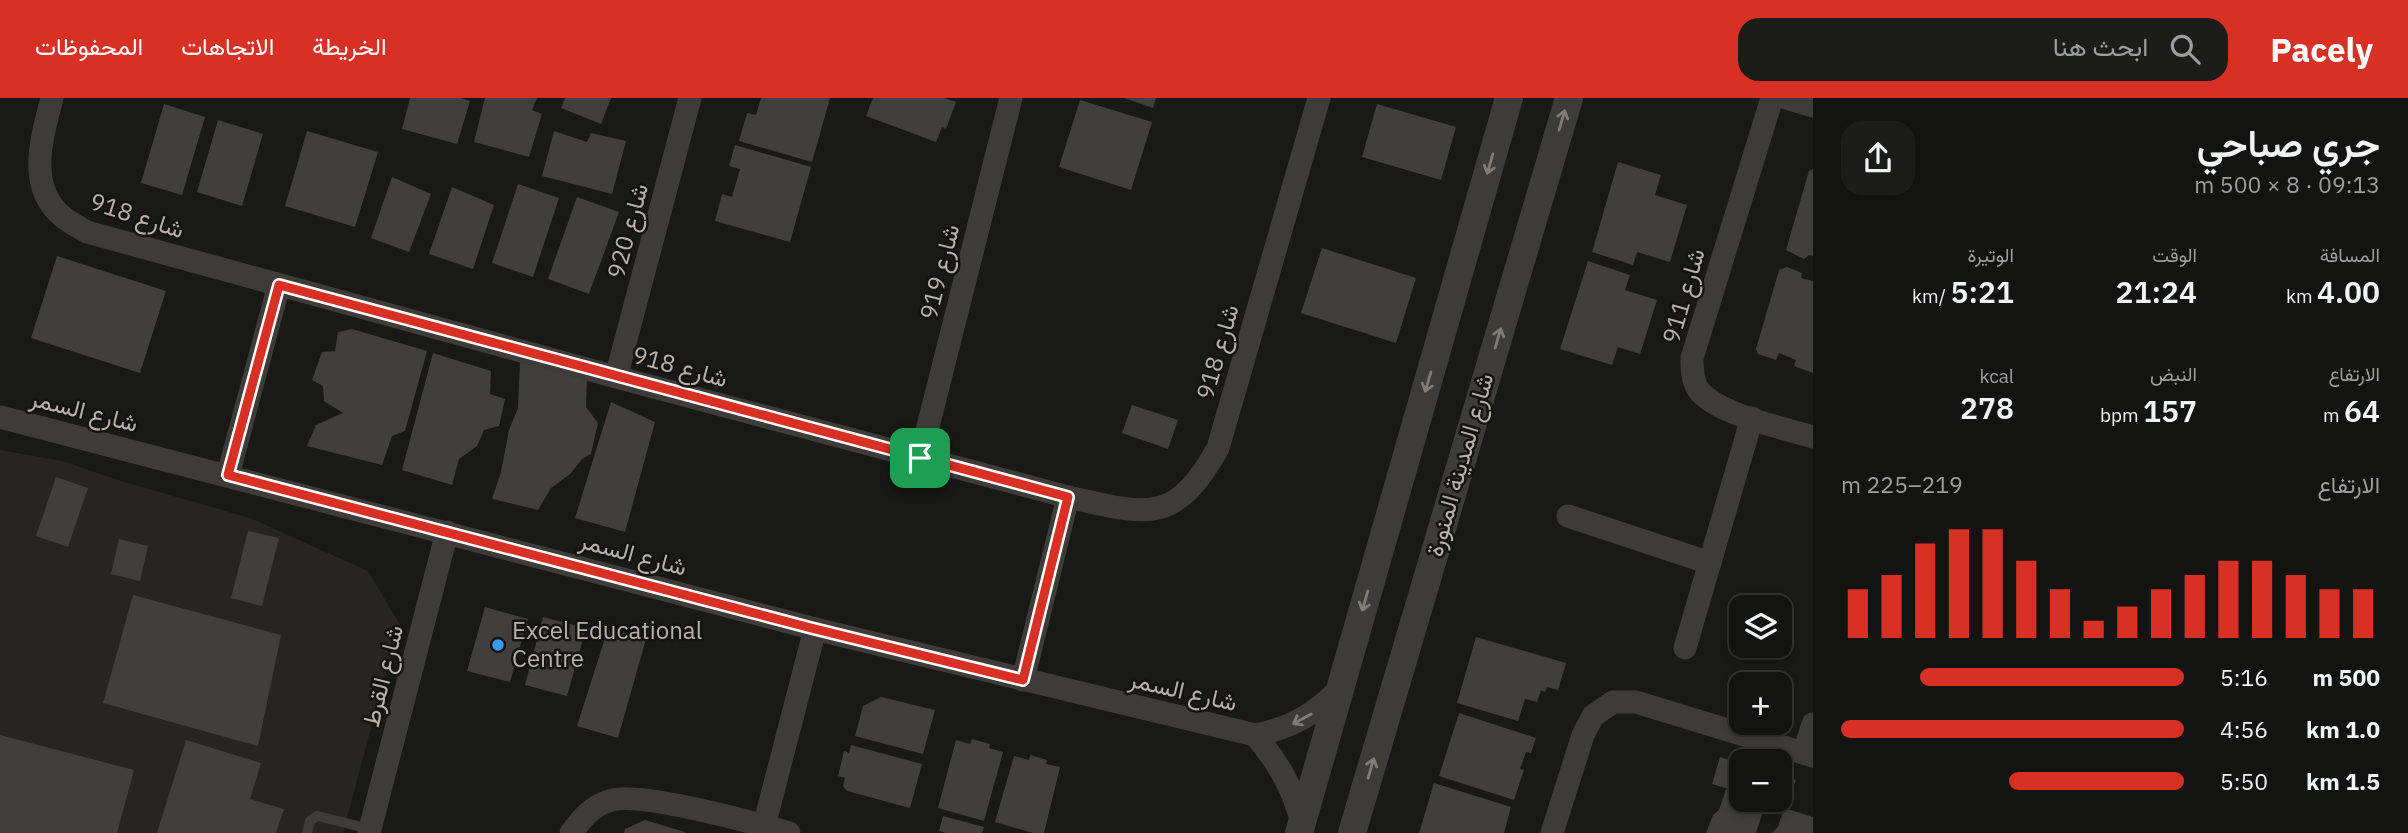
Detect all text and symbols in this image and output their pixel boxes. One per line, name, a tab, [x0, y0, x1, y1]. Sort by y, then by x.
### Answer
search box	[1738, 18, 2228, 81]
text: Pacely	[2270, 28, 2373, 71]
text: ابحث هنا	[2053, 29, 2148, 63]
text: المحفوظات	[35, 30, 143, 62]
text: الاتجاهات	[181, 30, 274, 62]
text: الخريطة	[312, 30, 387, 62]
icon: search	[2166, 30, 2204, 68]
one-way arrow	[1557, 109, 1570, 131]
text: جري صباحي	[2197, 118, 2380, 167]
button: share	[1841, 121, 1915, 195]
one-way arrow	[1483, 152, 1496, 174]
text: 09:13 · 8 × 500 m	[2194, 169, 2380, 199]
street label: شارع 920	[599, 180, 656, 282]
street label: شارع 918	[86, 185, 188, 246]
street label: شارع 919	[912, 221, 967, 323]
text: الوتيرة	[1968, 243, 2014, 267]
text: الوقت	[2152, 243, 2197, 267]
text: المسافة	[2320, 243, 2380, 267]
street label: شارع 911	[1654, 245, 1713, 347]
text: 5:21	[1950, 272, 2014, 311]
text: 21:24	[2115, 272, 2197, 311]
text: 4.00	[2317, 272, 2380, 311]
text: /km	[1912, 284, 1950, 308]
text: km	[2286, 284, 2317, 308]
street label: شارع 918	[1188, 301, 1247, 403]
one-way arrow	[1492, 327, 1505, 349]
street label: شارع 918	[629, 338, 731, 395]
text: النبض	[2150, 362, 2197, 386]
text: الارتفاع	[2328, 362, 2380, 386]
text: kcal	[1979, 364, 2014, 388]
street label: شارع المدينة المنورة	[1418, 369, 1501, 560]
one-way arrow	[1420, 371, 1433, 393]
street label: شارع السمر	[26, 381, 141, 440]
text: 278	[1960, 388, 2014, 427]
text: 157	[2143, 391, 2197, 430]
text: 64	[2344, 391, 2380, 430]
text: bpm	[2100, 403, 2143, 427]
text: m	[2323, 403, 2344, 427]
pin	[890, 428, 950, 488]
icon: arrive	[901, 439, 939, 477]
text: 219–225 m	[1841, 469, 1963, 499]
text: الارتفاع	[2318, 469, 2380, 499]
street label: شارع السمر	[575, 523, 690, 584]
one-way arrow	[1358, 590, 1371, 612]
map controls	[1729, 595, 1792, 812]
button: layers	[1729, 595, 1792, 658]
place label: Excel Educational Centre	[512, 614, 702, 674]
street label: شارع القرط	[354, 622, 411, 730]
marker: Excel Educational Centre	[490, 637, 506, 653]
street label: شارع السمر	[1125, 662, 1240, 719]
text: 5:16	[2220, 662, 2268, 692]
text: 500 m	[2313, 662, 2380, 692]
button: +	[1729, 672, 1792, 735]
one-way arrow	[1293, 712, 1313, 726]
text: 4:56	[2220, 714, 2268, 744]
text: 1.0 km	[2306, 714, 2380, 744]
button: −	[1729, 749, 1792, 812]
one-way arrow	[1366, 757, 1379, 779]
text: 5:50	[2220, 766, 2268, 796]
text: 1.5 km	[2306, 766, 2380, 796]

